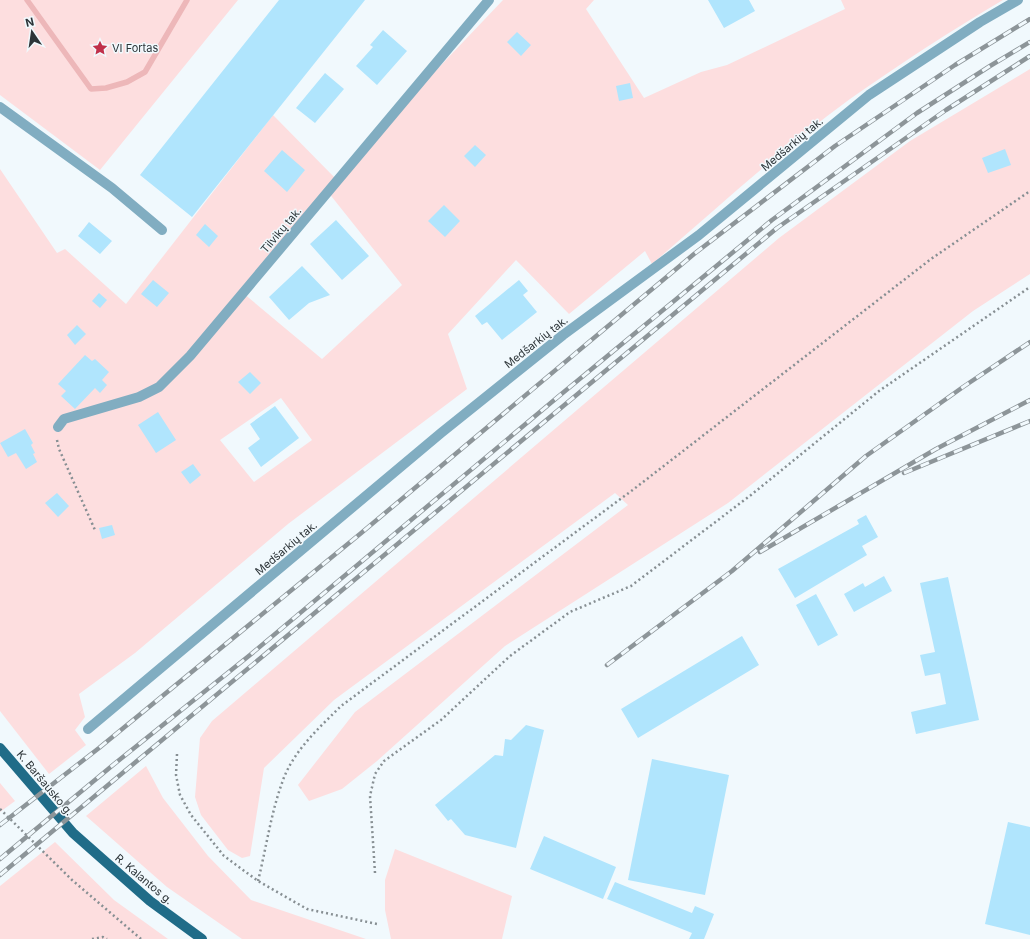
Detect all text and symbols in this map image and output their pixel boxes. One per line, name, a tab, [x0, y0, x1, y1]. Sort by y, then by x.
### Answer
north arrow	[12, 12, 52, 52]
text: N	[24, 14, 35, 30]
place icon: VI Fortas	[91, 39, 109, 57]
place label: VI Fortas	[112, 41, 158, 55]
street label: Medšarkių tak.	[758, 114, 826, 174]
street label: Tilvikų tak.	[258, 204, 304, 256]
street label: Medšarkių tak.	[501, 313, 571, 371]
street label: Medšarkių tak.	[252, 518, 320, 578]
street label: K. Baršausko g.	[14, 748, 76, 818]
street label: R. Kalantos g.	[112, 851, 176, 907]

